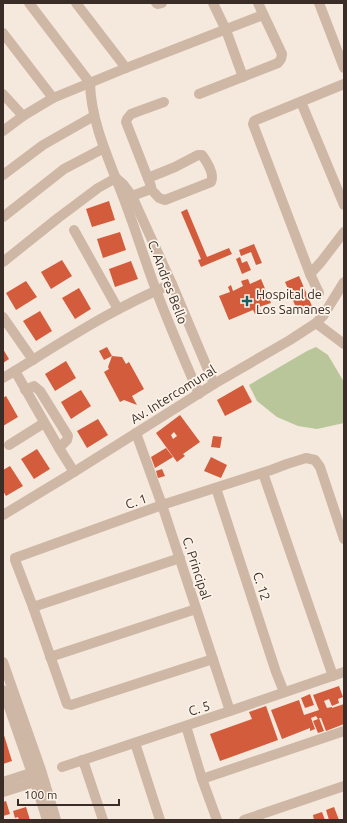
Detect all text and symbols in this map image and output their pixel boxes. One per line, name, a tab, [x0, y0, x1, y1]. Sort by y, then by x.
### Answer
street label: C. Andres Bello	[146, 238, 190, 326]
place label: Hospital de Los Samanes	[256, 287, 331, 316]
marker: Hospital de Los Samanes	[241, 295, 253, 307]
street label: Av. Intercomunal	[128, 362, 219, 426]
street label: C. 1	[123, 491, 149, 511]
street label: C. Principal	[180, 535, 214, 601]
street label: C. 12	[251, 570, 273, 602]
street label: C. 5	[186, 698, 212, 718]
scale bar	[18, 781, 119, 807]
text: 100 m	[24, 788, 57, 801]

